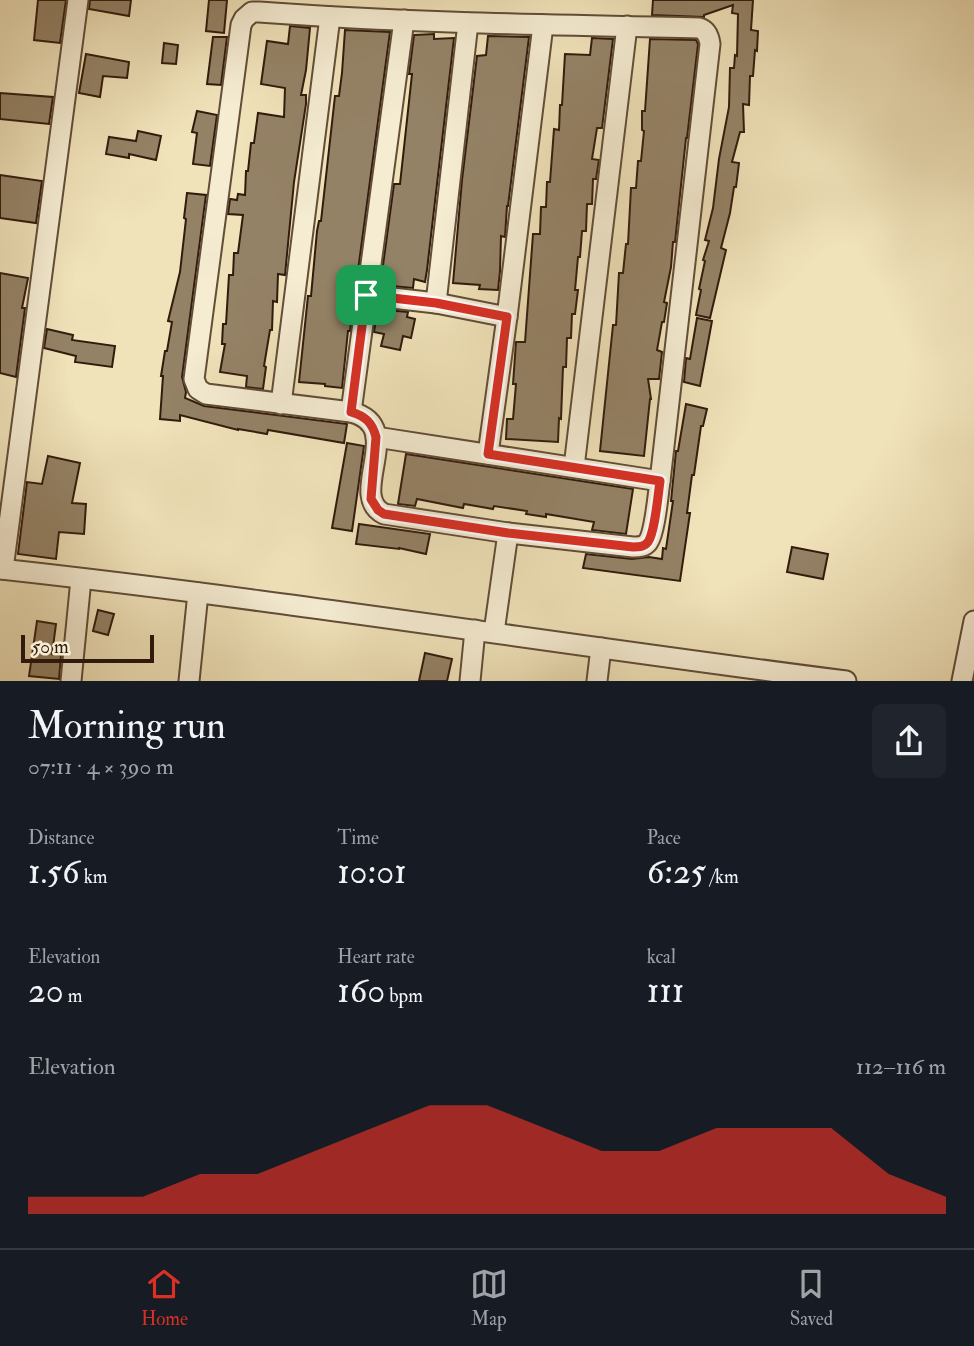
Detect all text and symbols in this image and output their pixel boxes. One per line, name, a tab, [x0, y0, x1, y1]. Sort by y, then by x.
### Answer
pin	[336, 265, 396, 325]
icon: arrive	[347, 276, 385, 314]
scale bar	[21, 632, 154, 664]
text: 50 m	[32, 635, 69, 659]
text: Morning run	[28, 702, 226, 750]
button: share	[872, 704, 946, 778]
text: 07:11 · 4 × 390 m	[28, 752, 174, 781]
text: Distance	[28, 826, 94, 850]
text: Time	[337, 826, 379, 850]
text: Pace	[647, 826, 681, 850]
text: 1.56	[28, 850, 80, 894]
text: 10:01	[337, 850, 406, 894]
text: 6:25	[647, 850, 706, 894]
text: km	[80, 865, 107, 889]
text: /km	[706, 865, 739, 889]
text: Elevation	[28, 945, 100, 969]
text: Heart rate	[337, 945, 415, 969]
text: kcal	[647, 945, 676, 969]
text: 20	[28, 969, 64, 1013]
text: 160	[337, 969, 385, 1013]
text: 111	[647, 969, 684, 1013]
text: m	[64, 984, 82, 1008]
text: bpm	[385, 984, 423, 1008]
text: Elevation	[28, 1052, 116, 1081]
text: 112–116 m	[856, 1052, 946, 1081]
tab: Home	[141, 1265, 188, 1331]
tab: Map	[470, 1265, 508, 1331]
tab: Saved	[790, 1265, 833, 1331]

